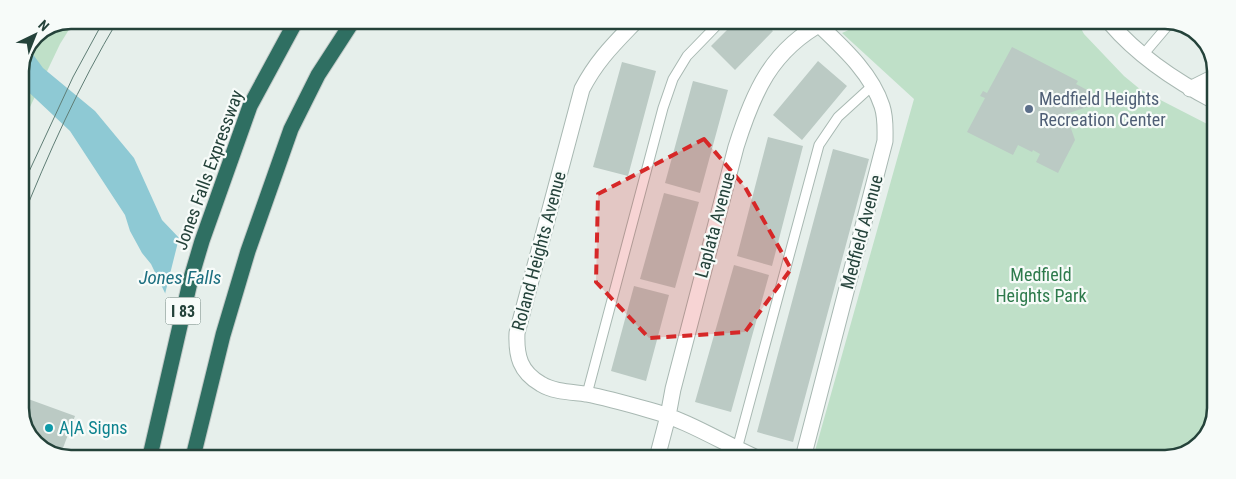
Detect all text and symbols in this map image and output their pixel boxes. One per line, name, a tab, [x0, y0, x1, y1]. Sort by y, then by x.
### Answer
north arrow	[10, 10, 60, 60]
text: N	[35, 17, 52, 34]
street label: Jones Falls Expressway	[170, 87, 247, 253]
place label: Medfield Heights Recreation Center	[1039, 88, 1166, 130]
marker: Medfield Heights Recreation Center	[1023, 103, 1035, 115]
street label: Roland Heights Avenue	[507, 169, 570, 333]
street label: Laplata Avenue	[690, 170, 739, 280]
street label: Medfield Avenue	[836, 173, 887, 291]
park label: Medfield Heights Park	[995, 264, 1087, 306]
water label: Jones Falls	[139, 266, 221, 289]
road number: I 83	[166, 298, 200, 324]
place label: A|A Signs	[59, 417, 128, 438]
marker: A|A Signs	[43, 422, 55, 434]

